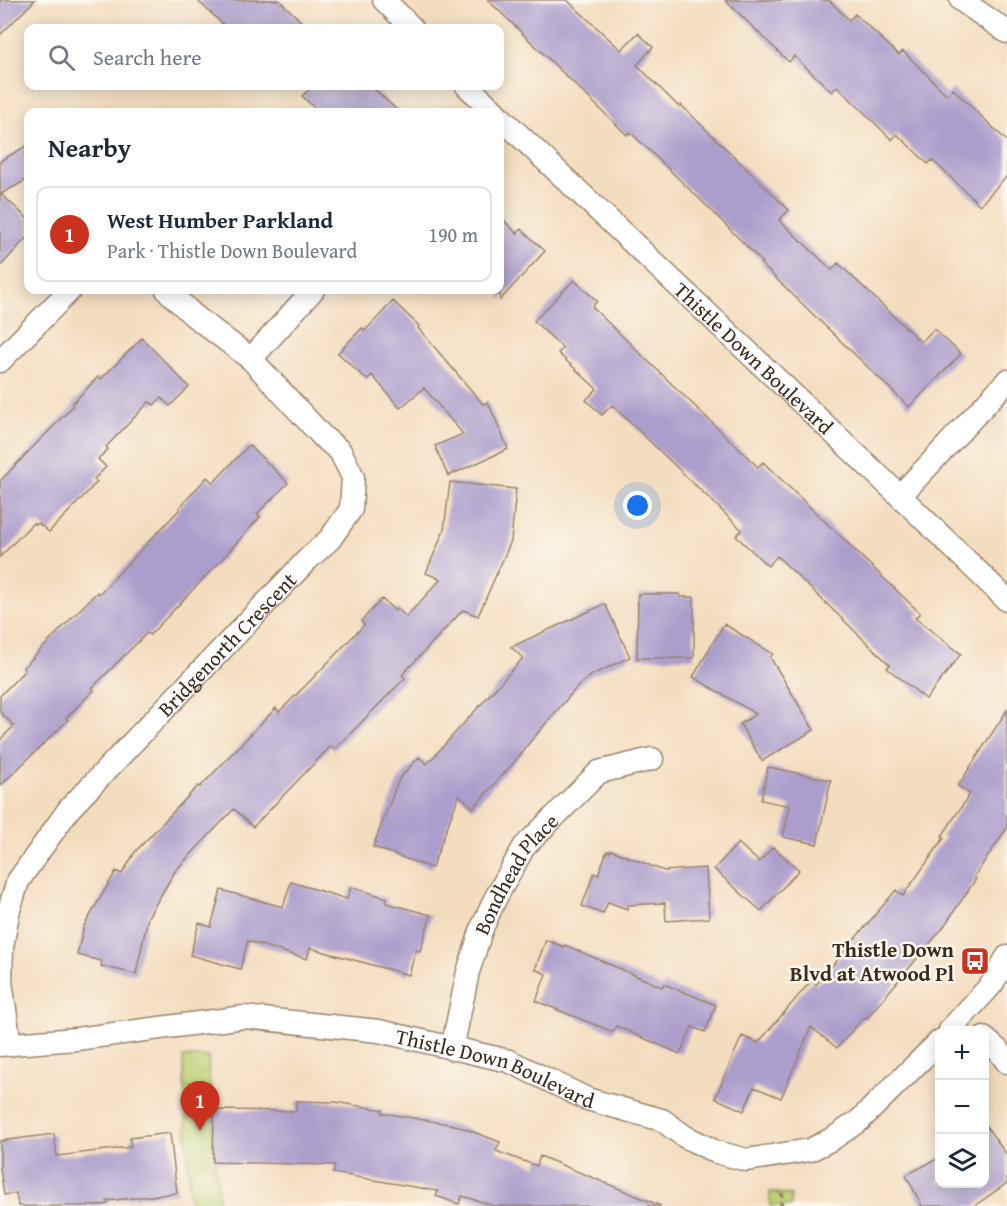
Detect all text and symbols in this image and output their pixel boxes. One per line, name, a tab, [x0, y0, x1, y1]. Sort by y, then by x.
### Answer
search box	[24, 24, 504, 90]
icon: search	[45, 41, 78, 74]
text: Search here	[93, 41, 202, 73]
text: Nearby	[48, 128, 131, 167]
text: West Humber Parkland	[107, 204, 333, 236]
text: 1	[64, 220, 75, 249]
text: 190 m	[428, 220, 478, 249]
text: Park · Thistle Down Boulevard	[107, 236, 357, 265]
street label: Thistle Down Boulevard	[667, 274, 841, 442]
your location	[623, 491, 652, 520]
street label: Bridgenorth Crescent	[150, 565, 304, 723]
street label: Bondhead Place	[466, 806, 565, 939]
place label: Thistle Down Blvd at Atwood Pl	[790, 934, 955, 989]
bus stop icon: Thistle Down Blvd at Atwood Pl	[959, 945, 991, 977]
street label: Thistle Down Boulevard	[393, 1020, 599, 1116]
map controls	[935, 1026, 989, 1188]
button: +	[935, 1026, 989, 1080]
button: −	[935, 1080, 989, 1134]
pin: 1	[180, 1082, 220, 1131]
button: layers	[935, 1134, 989, 1188]

